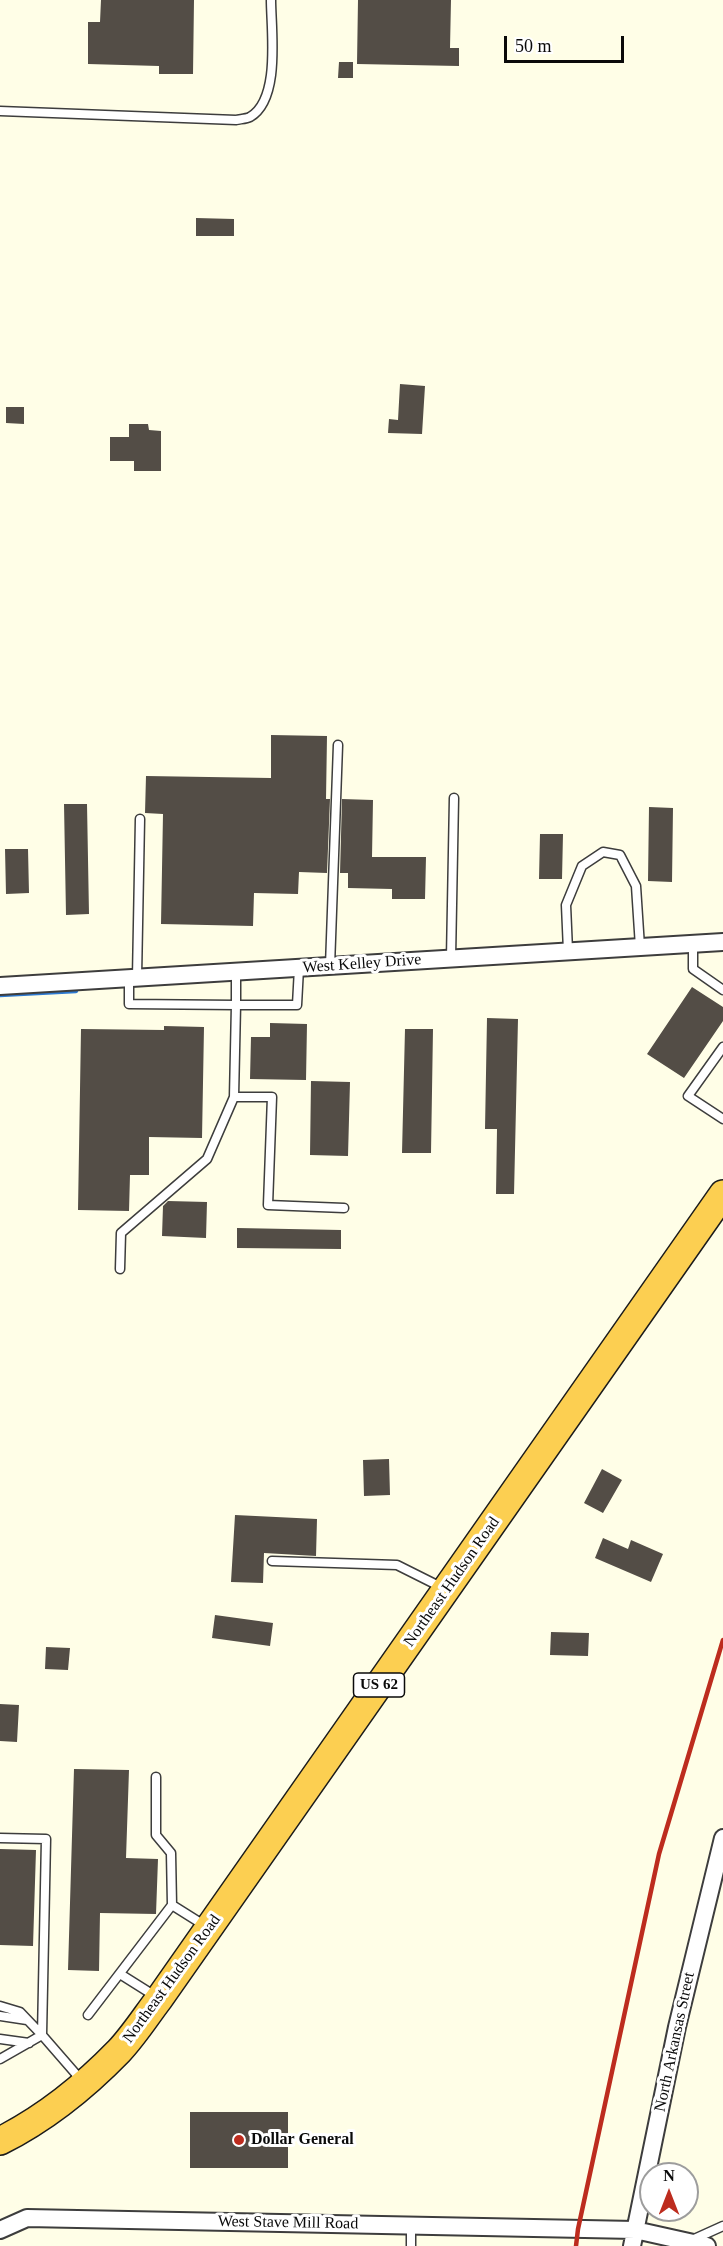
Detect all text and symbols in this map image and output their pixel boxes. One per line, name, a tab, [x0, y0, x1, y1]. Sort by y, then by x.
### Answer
scale bar	[507, 24, 627, 62]
text: 50 m	[515, 36, 552, 56]
street label: West Kelley Drive	[302, 950, 422, 978]
street label: Northeast Hudson Road	[400, 1514, 504, 1650]
road number: US 62	[354, 1673, 404, 1697]
street label: Northeast Hudson Road	[119, 1911, 225, 2047]
street label: North Arkansas Street	[651, 1970, 699, 2114]
place label: Dollar General	[251, 2130, 354, 2150]
marker: Dollar General	[232, 2133, 246, 2147]
north arrow	[639, 2162, 699, 2222]
text: N	[663, 2167, 675, 2184]
street label: West Stave Mill Road	[218, 2212, 358, 2234]

